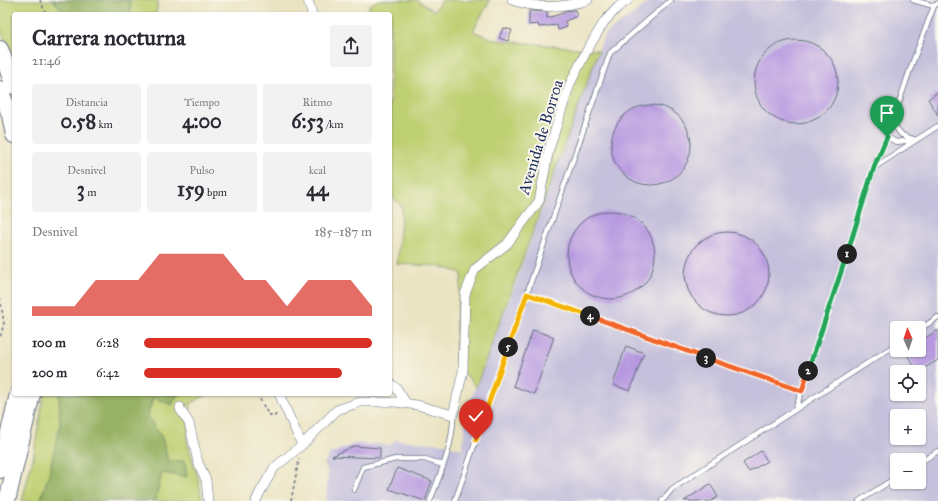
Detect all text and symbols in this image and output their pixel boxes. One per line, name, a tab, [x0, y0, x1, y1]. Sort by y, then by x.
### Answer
text: Carrera nocturna	[32, 24, 185, 51]
button: share	[330, 25, 372, 67]
text: 21:46	[32, 53, 61, 69]
street label: Avenida de Borroa	[514, 77, 567, 198]
text: Distancia	[65, 96, 108, 109]
text: Tiempo	[184, 96, 220, 109]
text: Ritmo	[303, 96, 332, 109]
pin	[870, 96, 904, 137]
icon: arrive	[876, 102, 898, 124]
text: 0.58	[61, 109, 96, 133]
text: 4:00	[182, 109, 222, 133]
text: 6:53	[291, 109, 324, 133]
text: km	[96, 118, 113, 131]
text: /km	[324, 118, 343, 131]
text: Desnivel	[67, 164, 106, 177]
text: Pulso	[190, 164, 214, 177]
text: kcal	[309, 164, 326, 177]
text: 3	[77, 177, 85, 201]
text: 159	[177, 177, 205, 201]
text: 44	[306, 177, 328, 201]
text: m	[85, 186, 96, 199]
text: bpm	[205, 186, 227, 199]
text: Desnivel	[32, 224, 78, 240]
text: 185–187 m	[314, 224, 372, 240]
pin: 1	[837, 244, 857, 264]
text: 1	[845, 247, 849, 260]
pin: 4	[580, 306, 600, 326]
text: 4	[587, 309, 593, 322]
north arrow	[890, 321, 926, 357]
map controls	[890, 321, 926, 489]
text: 100 m	[32, 335, 66, 351]
text: 6:28	[96, 335, 119, 351]
pin: 5	[498, 337, 518, 357]
text: 5	[505, 340, 511, 353]
pin: 3	[696, 348, 716, 368]
text: 3	[704, 351, 708, 364]
pin: 2	[798, 361, 818, 381]
text: 2	[805, 364, 811, 377]
text: 200 m	[32, 365, 67, 381]
text: 6:42	[96, 365, 120, 381]
button: locate	[890, 365, 926, 401]
pin	[459, 399, 493, 440]
icon: check	[465, 405, 487, 427]
button: +	[890, 409, 926, 445]
button: −	[890, 453, 926, 489]

